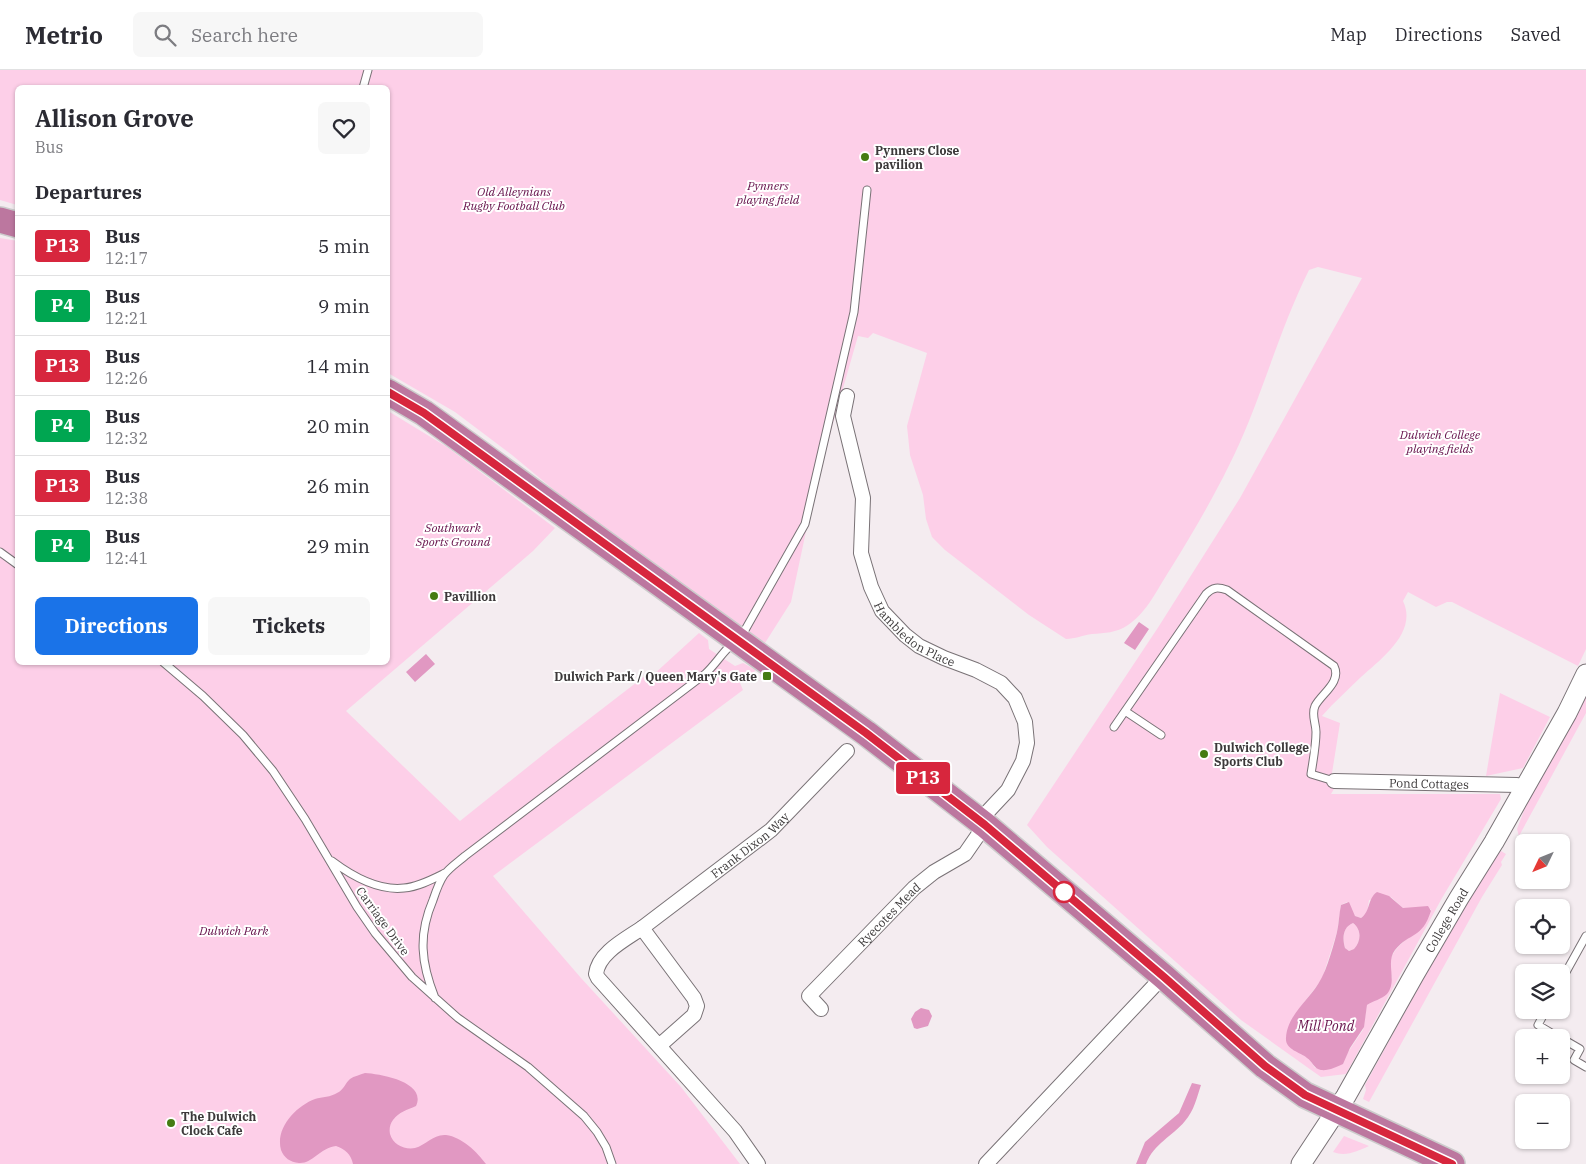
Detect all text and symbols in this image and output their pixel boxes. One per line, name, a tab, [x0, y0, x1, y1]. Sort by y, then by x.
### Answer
search box	[133, 12, 483, 57]
text: Metrio	[25, 19, 103, 51]
icon: search	[151, 21, 179, 49]
text: Search here	[191, 23, 298, 47]
text: Map	[1330, 23, 1367, 46]
text: Directions	[1395, 23, 1483, 46]
text: Saved	[1511, 23, 1561, 46]
text: Allison Grove	[35, 102, 194, 134]
button: heart	[318, 102, 370, 154]
text: Bus	[35, 137, 63, 157]
place label: Pynners Close pavilion	[875, 143, 960, 172]
marker: Pynners Close pavilion	[859, 151, 871, 163]
park label: Pynners playing field	[735, 178, 800, 207]
text: Departures	[35, 180, 142, 204]
park label: Old Alleynians Rugby Football Club	[462, 184, 565, 213]
text: Bus	[105, 224, 140, 248]
text: P13	[46, 234, 79, 257]
text: 5 min	[318, 234, 370, 258]
text: 12:17	[105, 248, 148, 268]
text: Bus	[105, 284, 140, 308]
text: P4	[51, 294, 74, 317]
text: 9 min	[318, 294, 370, 318]
text: 12:21	[105, 308, 148, 328]
text: Bus	[105, 344, 140, 368]
text: P13	[46, 354, 79, 377]
text: 14 min	[307, 354, 370, 378]
text: 12:26	[105, 368, 148, 388]
text: Bus	[105, 404, 140, 428]
text: P4	[51, 414, 74, 437]
text: 20 min	[307, 414, 370, 438]
park label: Dulwich College playing fields	[1399, 427, 1481, 456]
text: 12:32	[105, 428, 148, 448]
text: Bus	[105, 464, 140, 488]
text: P13	[46, 474, 79, 497]
text: 26 min	[307, 474, 370, 498]
text: 12:38	[105, 488, 148, 508]
park label: Southwark Sports Ground	[415, 520, 491, 549]
text: Bus	[105, 524, 140, 548]
text: P4	[51, 534, 74, 557]
text: 29 min	[307, 534, 370, 558]
text: 12:41	[105, 548, 148, 568]
place label: Pavillion	[444, 589, 496, 604]
marker: Pavillion	[428, 590, 440, 602]
button: Directions	[35, 597, 198, 655]
button: Tickets	[208, 597, 370, 655]
street label: Hambledon Place	[871, 599, 957, 669]
place label: Dulwich Park / Queen Mary's Gate	[554, 669, 757, 684]
marker: Dulwich Park / Queen Mary's Gate	[761, 670, 773, 682]
place label: Dulwich College Sports Club	[1214, 740, 1309, 769]
marker: Dulwich College Sports Club	[1198, 748, 1210, 760]
line badge: P13	[894, 762, 952, 794]
text: P13	[906, 766, 940, 789]
street label: Pond Cottages	[1389, 775, 1469, 791]
street label: Frank Dixon Way	[707, 808, 792, 881]
north arrow	[1515, 834, 1570, 889]
map controls	[1515, 834, 1570, 1149]
street label: Ryecotes Mead	[854, 879, 923, 949]
unlabelled marker	[1053, 881, 1075, 903]
street label: Carriage Drive	[353, 884, 413, 958]
street label: College Road	[1421, 885, 1471, 955]
button: locate	[1515, 899, 1570, 954]
park label: Dulwich Park	[198, 923, 269, 938]
button: layers	[1515, 964, 1570, 1019]
water label: Mill Pond	[1297, 1017, 1355, 1035]
button: +	[1515, 1029, 1570, 1084]
button: −	[1515, 1094, 1570, 1149]
place label: The Dulwich Clock Cafe	[181, 1109, 257, 1138]
marker: The Dulwich Clock Cafe	[165, 1117, 177, 1129]

